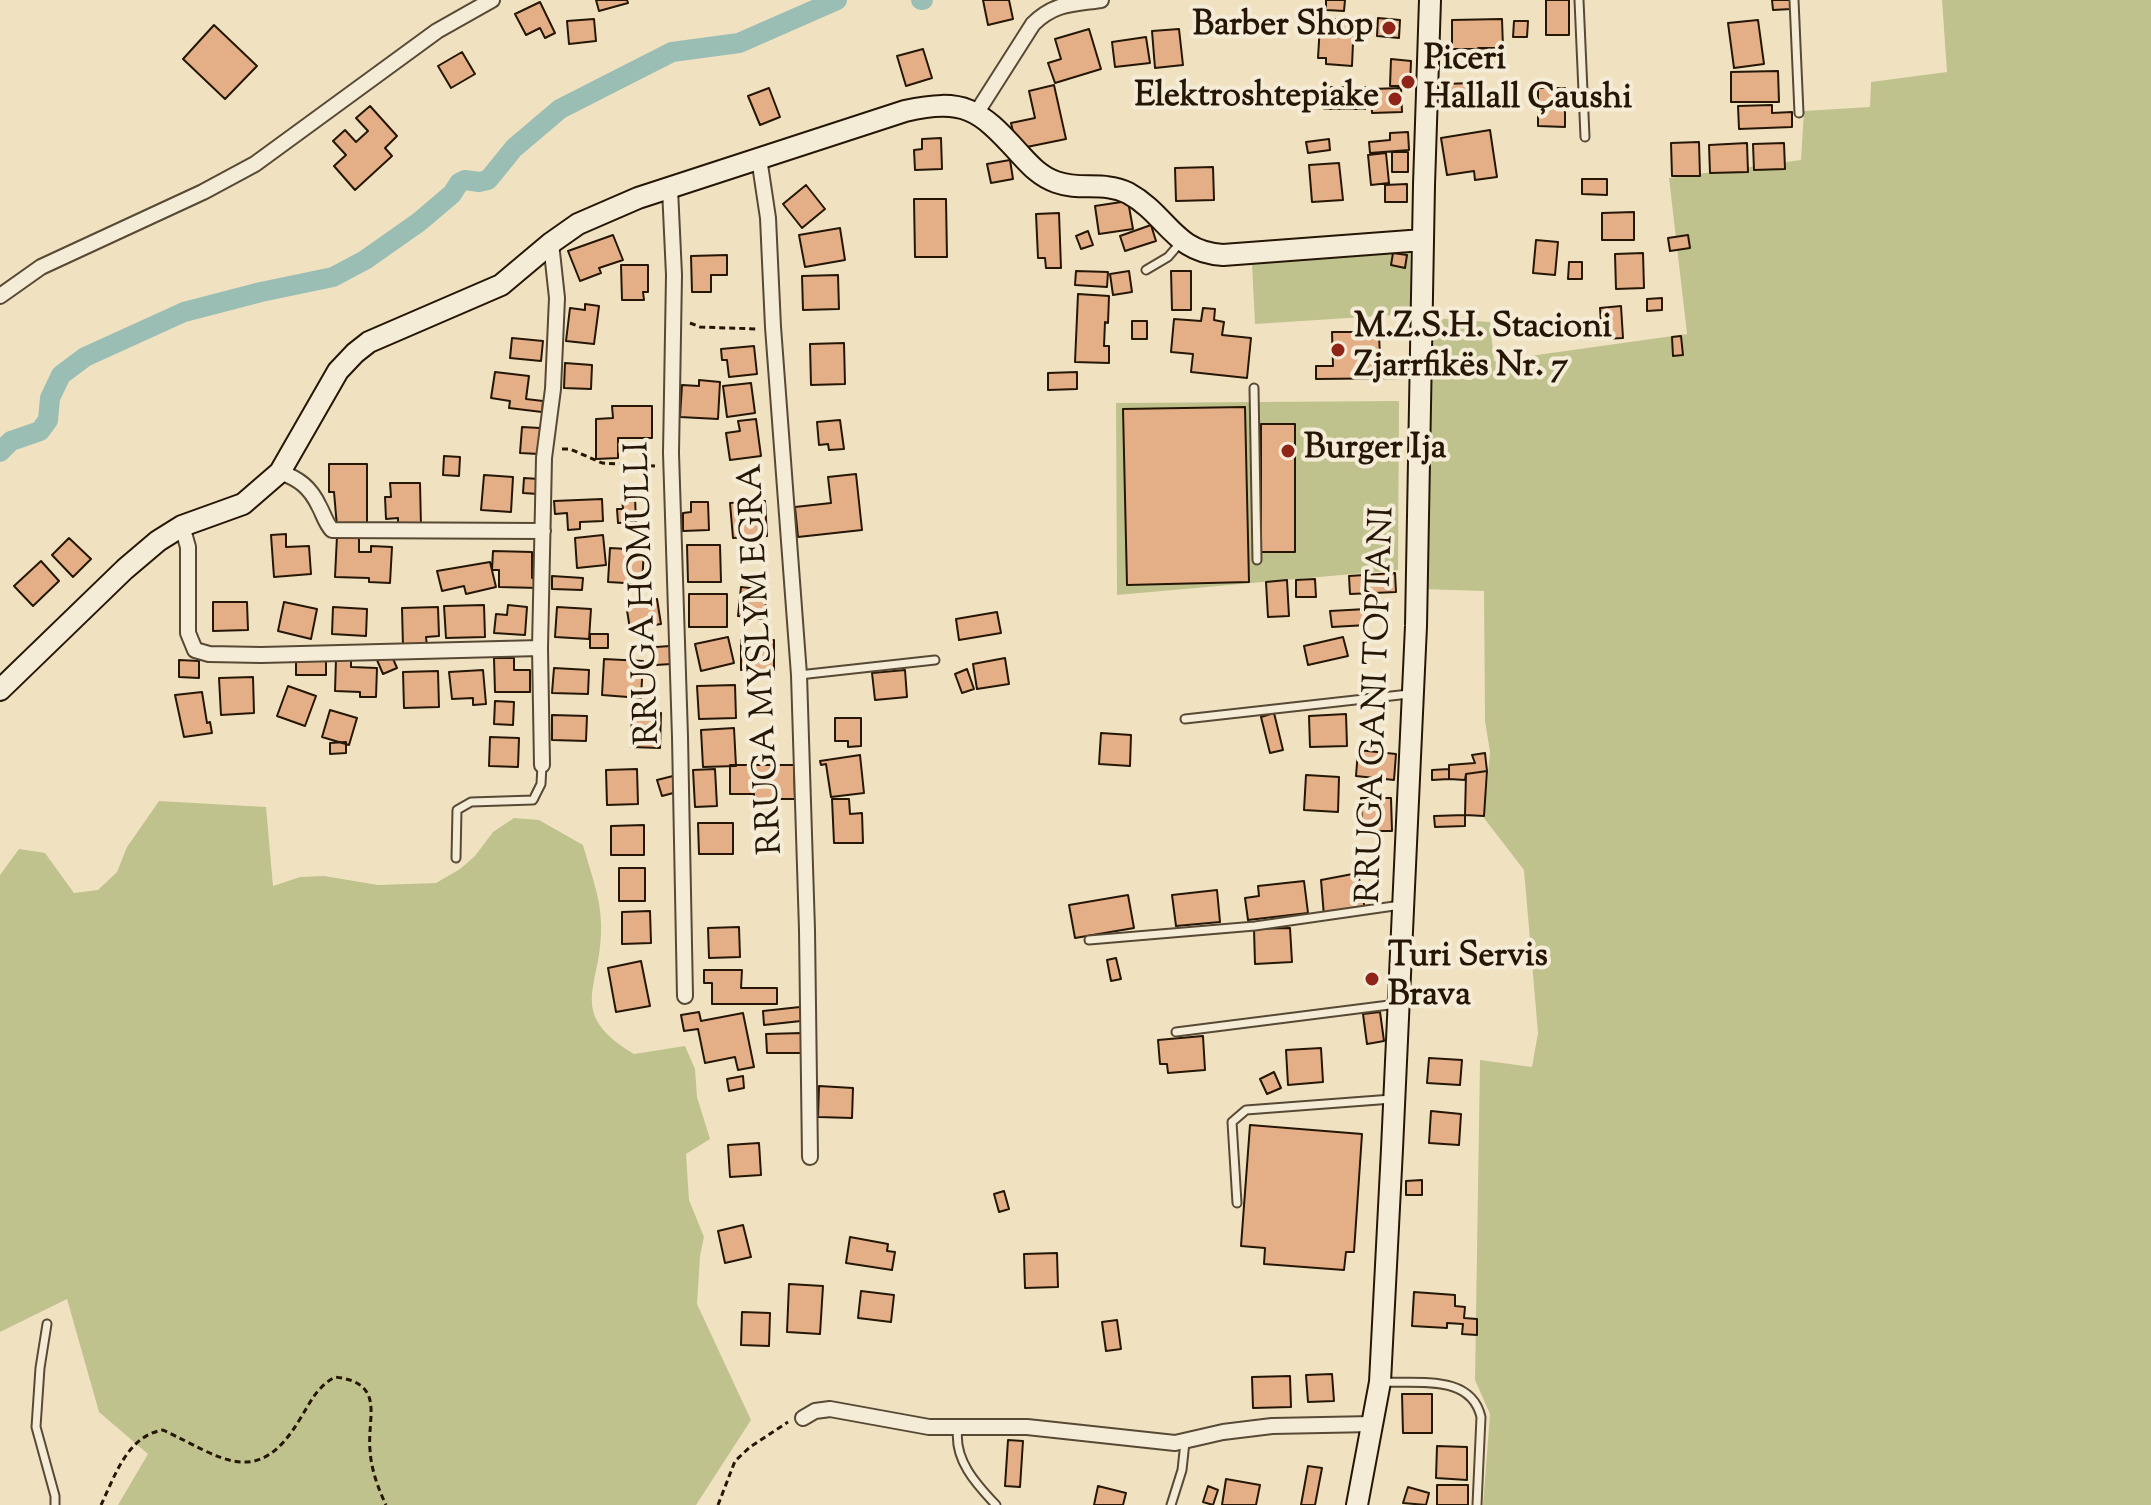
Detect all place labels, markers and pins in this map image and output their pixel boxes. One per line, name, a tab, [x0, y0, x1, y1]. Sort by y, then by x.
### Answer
place label: Barber Shop	[1193, 8, 1373, 48]
marker: Barber Shop	[1380, 19, 1398, 37]
place label: Piceri Hallall Çaushi	[1424, 42, 1632, 122]
marker: Piceri Hallall Çaushi	[1399, 73, 1417, 91]
place label: Elektroshtepiake	[1134, 79, 1379, 119]
marker: Elektroshtepiake	[1386, 90, 1404, 108]
place label: M.Z.S.H. Stacioni Zjarrfikës Nr. 7	[1354, 310, 1612, 390]
marker: M.Z.S.H. Stacioni Zjarrfikës Nr. 7	[1329, 341, 1347, 359]
place label: Burger Ija	[1304, 431, 1446, 471]
marker: Burger Ija	[1279, 442, 1297, 460]
place label: Turi Servis Brava	[1388, 939, 1548, 1018]
marker: Turi Servis Brava	[1363, 970, 1381, 988]

